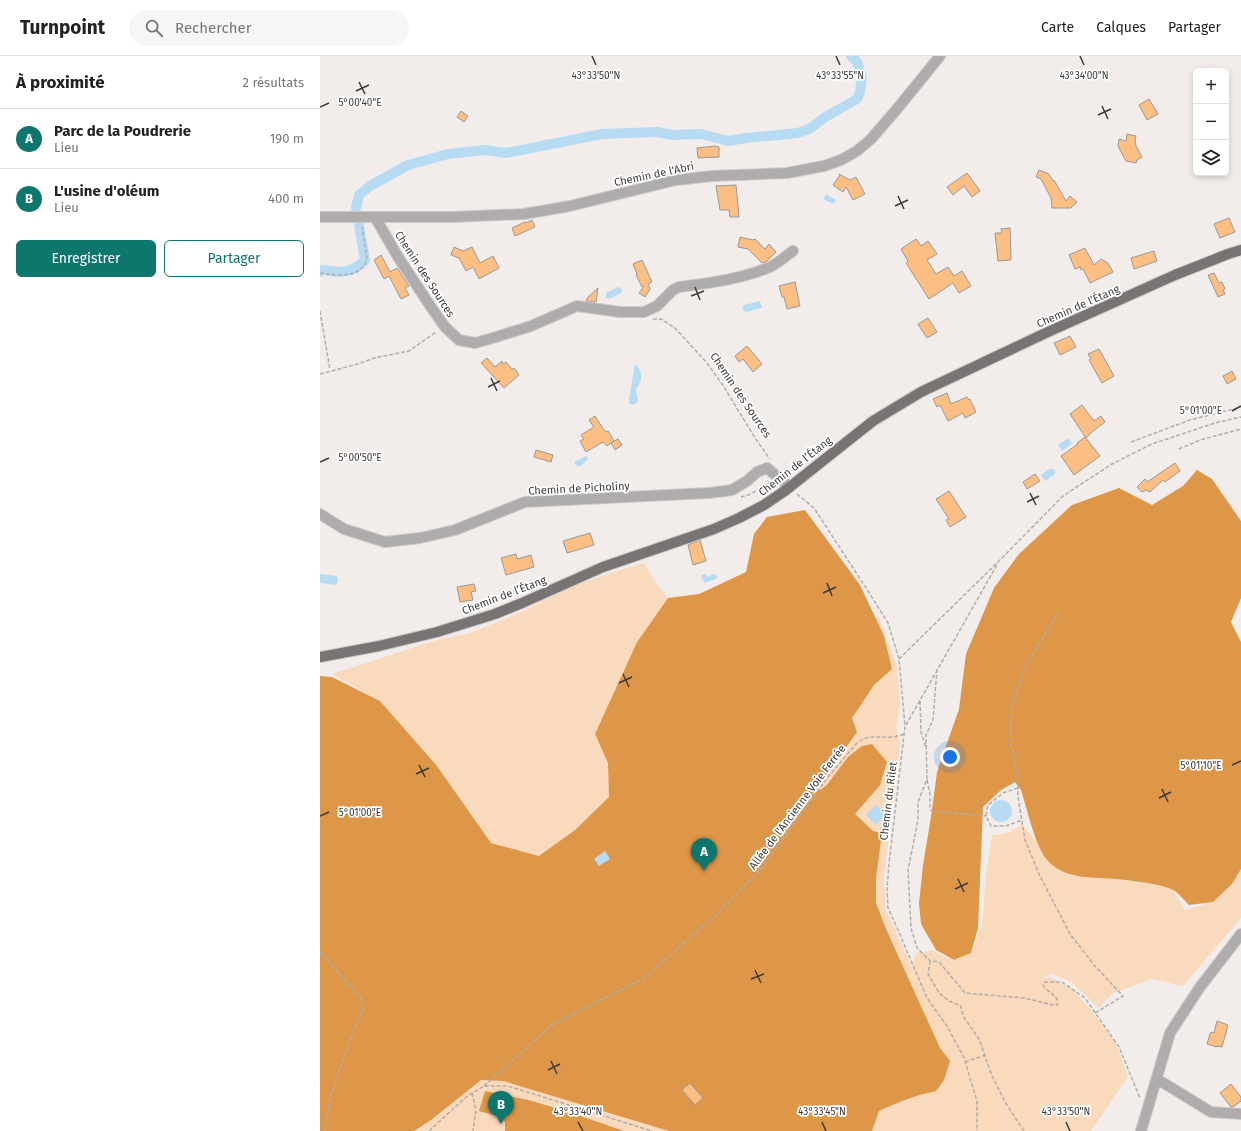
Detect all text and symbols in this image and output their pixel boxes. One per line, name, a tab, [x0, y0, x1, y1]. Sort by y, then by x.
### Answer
search box	[129, 10, 409, 46]
text: Turnpoint	[20, 16, 105, 39]
icon: search	[143, 17, 165, 39]
text: Rechercher	[175, 19, 251, 37]
text: Carte	[1041, 19, 1074, 36]
text: Calques	[1096, 19, 1146, 36]
text: Partager	[1168, 19, 1221, 36]
map controls	[1193, 68, 1229, 176]
button: +	[1193, 68, 1229, 104]
text: 43°33'50"N	[572, 70, 620, 82]
text: 43°33'55"N	[816, 70, 864, 82]
text: 43°34'00"N	[1059, 70, 1109, 82]
text: À proximité	[16, 72, 105, 93]
text: 2 résultats	[243, 75, 304, 90]
text: 5°00'40"E	[338, 97, 382, 109]
button: −	[1193, 104, 1229, 140]
text: Parc de la Poudrerie	[54, 122, 191, 140]
text: A	[25, 131, 33, 146]
text: 190 m	[270, 131, 304, 146]
text: Lieu	[54, 140, 79, 155]
button: layers	[1193, 140, 1229, 176]
street label: Chemin de l'Abri	[613, 160, 695, 189]
text: L'usine d'oléum	[54, 182, 159, 200]
text: B	[25, 191, 33, 206]
text: 400 m	[268, 191, 304, 206]
text: Lieu	[54, 200, 79, 215]
street label: Chemin des Sources	[392, 229, 457, 320]
button: Enregistrer	[16, 240, 156, 277]
button: Partager	[164, 240, 304, 277]
street label: Chemin de l’Étang	[1034, 281, 1122, 331]
street label: Chemin des Sources	[707, 350, 774, 440]
text: 5°01'00"E	[1180, 405, 1222, 417]
street label: Chemin de l’Étang	[756, 433, 835, 499]
text: 5°00'50"E	[338, 452, 382, 464]
street label: Chemin de Picholiny	[528, 479, 631, 498]
street label: Chemin de l’Étang	[460, 572, 548, 618]
street label: Allée de l'Ancienne Voie Ferrée	[746, 742, 849, 872]
your location	[940, 747, 960, 767]
text: 5°01'10"E	[1180, 760, 1222, 772]
street label: Chemin du Rilet	[877, 761, 900, 841]
text: 5°01'00"E	[339, 807, 381, 819]
pin: A	[691, 838, 717, 871]
pin: B	[488, 1091, 514, 1124]
text: 43°33'40"N	[554, 1106, 602, 1118]
text: 43°33'45"N	[798, 1106, 846, 1118]
text: 43°33'50"N	[1042, 1106, 1090, 1118]

